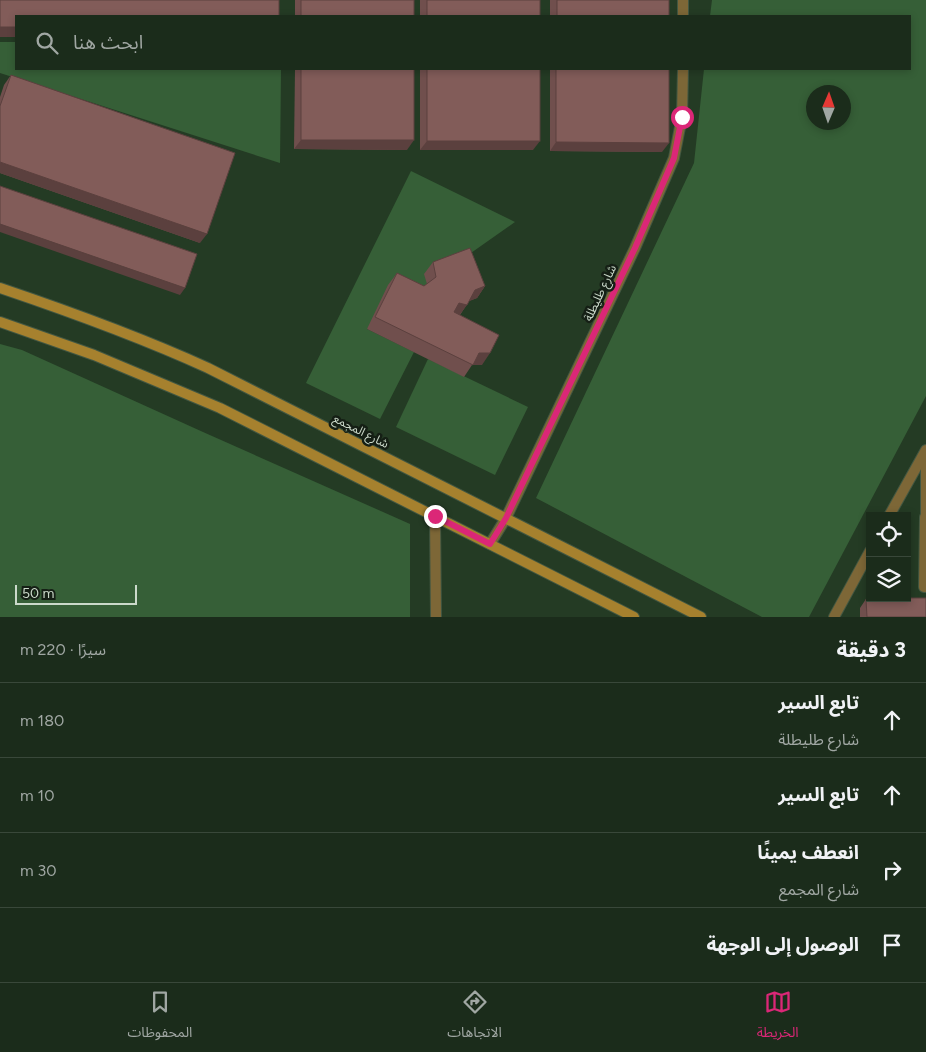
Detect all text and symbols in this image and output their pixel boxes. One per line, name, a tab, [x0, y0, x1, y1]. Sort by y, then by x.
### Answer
search box	[15, 15, 911, 70]
icon: search	[33, 29, 61, 57]
text: ابحث هنا	[73, 31, 143, 54]
north arrow	[806, 85, 851, 130]
route start	[671, 106, 694, 129]
street label: شارع طليطلة	[581, 263, 621, 324]
street label: شارع المجمع	[330, 411, 391, 453]
route end	[424, 505, 447, 528]
map controls	[866, 512, 911, 602]
button: locate	[866, 512, 911, 557]
button: layers	[866, 557, 911, 602]
scale bar	[15, 582, 138, 605]
text: 50 m	[22, 585, 54, 602]
text: 3 دقيقة	[836, 637, 906, 662]
text: سيرًا · 220 m	[20, 640, 106, 659]
text: تابع السير	[778, 691, 859, 714]
icon: ahead	[878, 706, 906, 734]
text: 180 m	[20, 711, 64, 730]
text: شارع طليطلة	[778, 730, 859, 749]
icon: ahead	[878, 781, 906, 809]
text: تابع السير	[778, 783, 859, 806]
text: 10 m	[20, 786, 54, 805]
text: انعطف يمينًا	[757, 841, 859, 864]
icon: right	[878, 856, 906, 884]
text: 30 m	[20, 861, 57, 880]
text: شارع المجمع	[779, 880, 859, 899]
icon: arrive	[878, 931, 906, 959]
text: الوصول إلى الوجهة	[706, 933, 859, 956]
tab: المحفوظات	[127, 988, 192, 1047]
tab: الاتجاهات	[447, 988, 502, 1047]
tab: الخريطة	[757, 988, 799, 1047]

